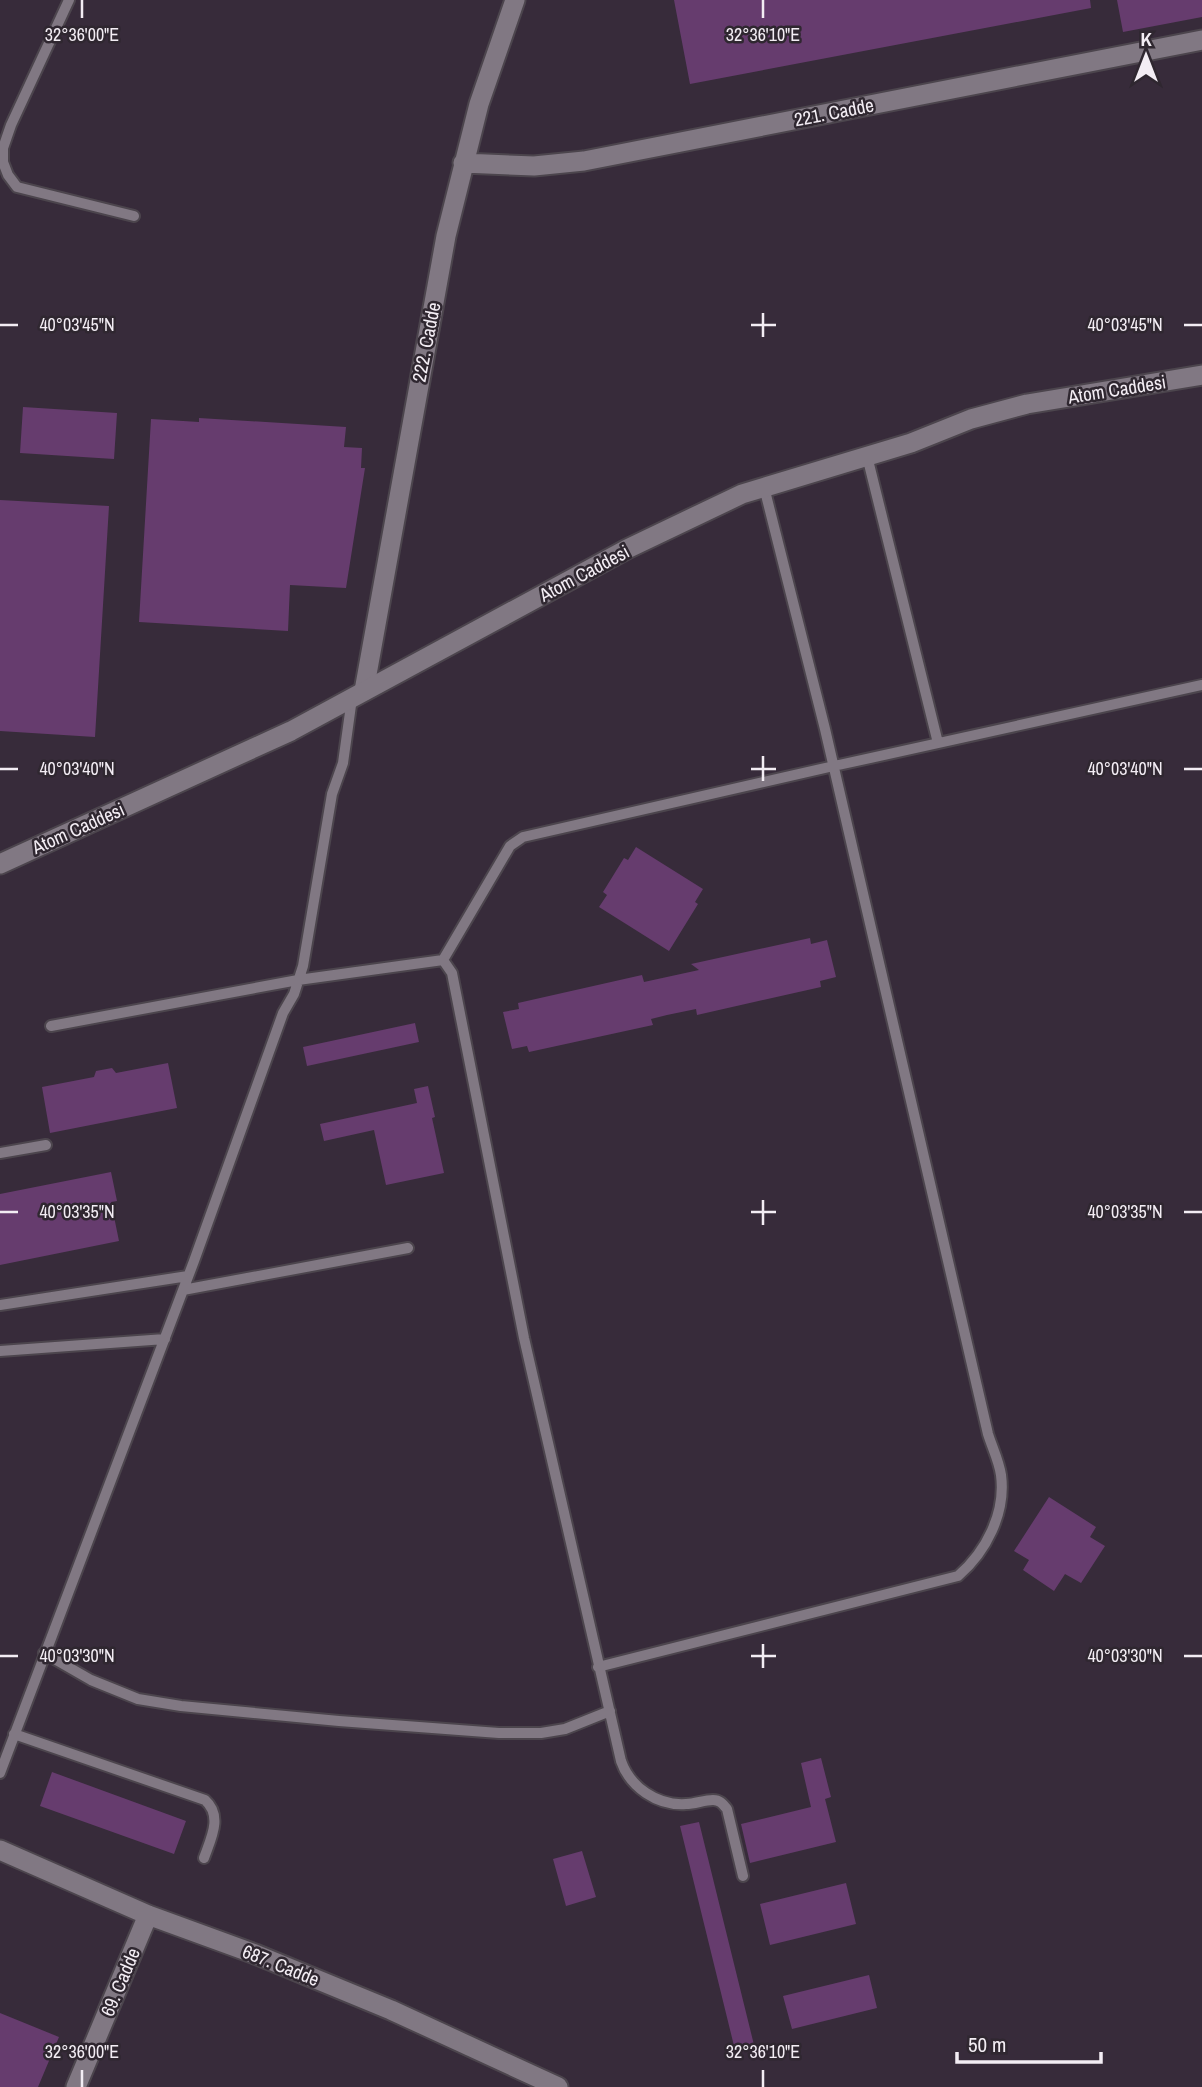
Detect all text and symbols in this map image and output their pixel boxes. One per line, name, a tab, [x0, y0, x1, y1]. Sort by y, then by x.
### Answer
north arrow	[1111, 21, 1181, 91]
text: 32°36'00"E	[45, 22, 119, 47]
text: 32°36'10"E	[726, 22, 800, 47]
text: K	[1140, 26, 1152, 52]
street label: 221. Cadde	[792, 92, 876, 132]
street label: 222. Cadde	[406, 300, 446, 384]
text: 40°03'45"N	[39, 312, 115, 337]
text: 40°03'45"N	[1087, 312, 1163, 337]
street label: Atom Caddesi	[1065, 368, 1168, 410]
street label: Atom Caddesi	[533, 538, 634, 608]
text: 40°03'40"N	[39, 756, 115, 781]
text: 40°03'40"N	[1087, 756, 1163, 781]
street label: Atom Caddesi	[27, 796, 128, 860]
text: 40°03'35"N	[39, 1199, 115, 1224]
text: 40°03'35"N	[1087, 1199, 1163, 1224]
text: 40°03'30"N	[39, 1643, 115, 1668]
text: 40°03'30"N	[1087, 1643, 1163, 1668]
street label: 687. Cadde	[239, 1938, 323, 1992]
street label: 69. Cadde	[94, 1944, 146, 2020]
scale bar	[957, 2021, 1100, 2064]
text: 50 m	[968, 2030, 1006, 2059]
text: 32°36'00"E	[45, 2039, 119, 2064]
text: 32°36'10"E	[726, 2039, 800, 2064]

